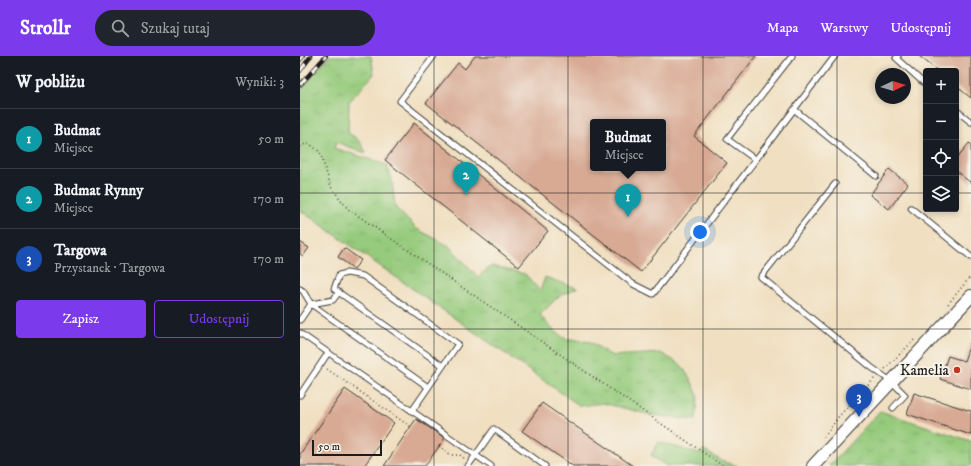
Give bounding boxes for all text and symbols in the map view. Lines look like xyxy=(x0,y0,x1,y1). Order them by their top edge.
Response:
search box xyxy=(95,10,375,46)
text: Strollr xyxy=(20,17,71,40)
icon: search xyxy=(109,17,131,39)
text: Szukaj tutaj xyxy=(141,19,210,38)
text: Mapa xyxy=(767,19,799,37)
text: Warstwy xyxy=(821,19,868,37)
text: Udostępnij xyxy=(890,19,951,37)
north arrow xyxy=(875,68,911,104)
map controls xyxy=(923,68,959,212)
button: + xyxy=(923,68,959,104)
text: W pobliżu xyxy=(16,71,85,93)
text: Wyniki: 3 xyxy=(235,74,284,90)
button: − xyxy=(923,104,959,140)
popup xyxy=(590,119,666,171)
text: Budmat xyxy=(54,121,101,140)
text: Budmat xyxy=(605,128,651,147)
text: 1 xyxy=(27,131,31,147)
text: 50 m xyxy=(258,131,284,147)
text: Miejsce xyxy=(54,140,93,156)
button: locate xyxy=(923,140,959,176)
text: Miejsce xyxy=(605,147,644,163)
pin: 2 xyxy=(453,162,479,195)
button: layers xyxy=(923,176,959,212)
text: Budmat Rynny xyxy=(54,181,143,200)
pin: 1 xyxy=(615,184,641,217)
text: 2 xyxy=(26,191,32,207)
text: 170 m xyxy=(253,191,284,207)
text: Miejsce xyxy=(54,200,93,216)
your location xyxy=(690,222,710,242)
text: Targowa xyxy=(54,241,107,260)
text: 3 xyxy=(27,251,31,267)
text: 170 m xyxy=(253,251,284,267)
text: Przystanek · Targowa xyxy=(54,260,165,276)
button: Zapisz xyxy=(16,300,146,338)
button: Udostępnij xyxy=(154,300,284,338)
place label: Kamelia xyxy=(900,361,950,380)
marker: Kamelia xyxy=(952,365,962,375)
pin: 3 xyxy=(846,384,872,417)
scale bar xyxy=(312,438,382,457)
text: 50 m xyxy=(318,440,340,454)

